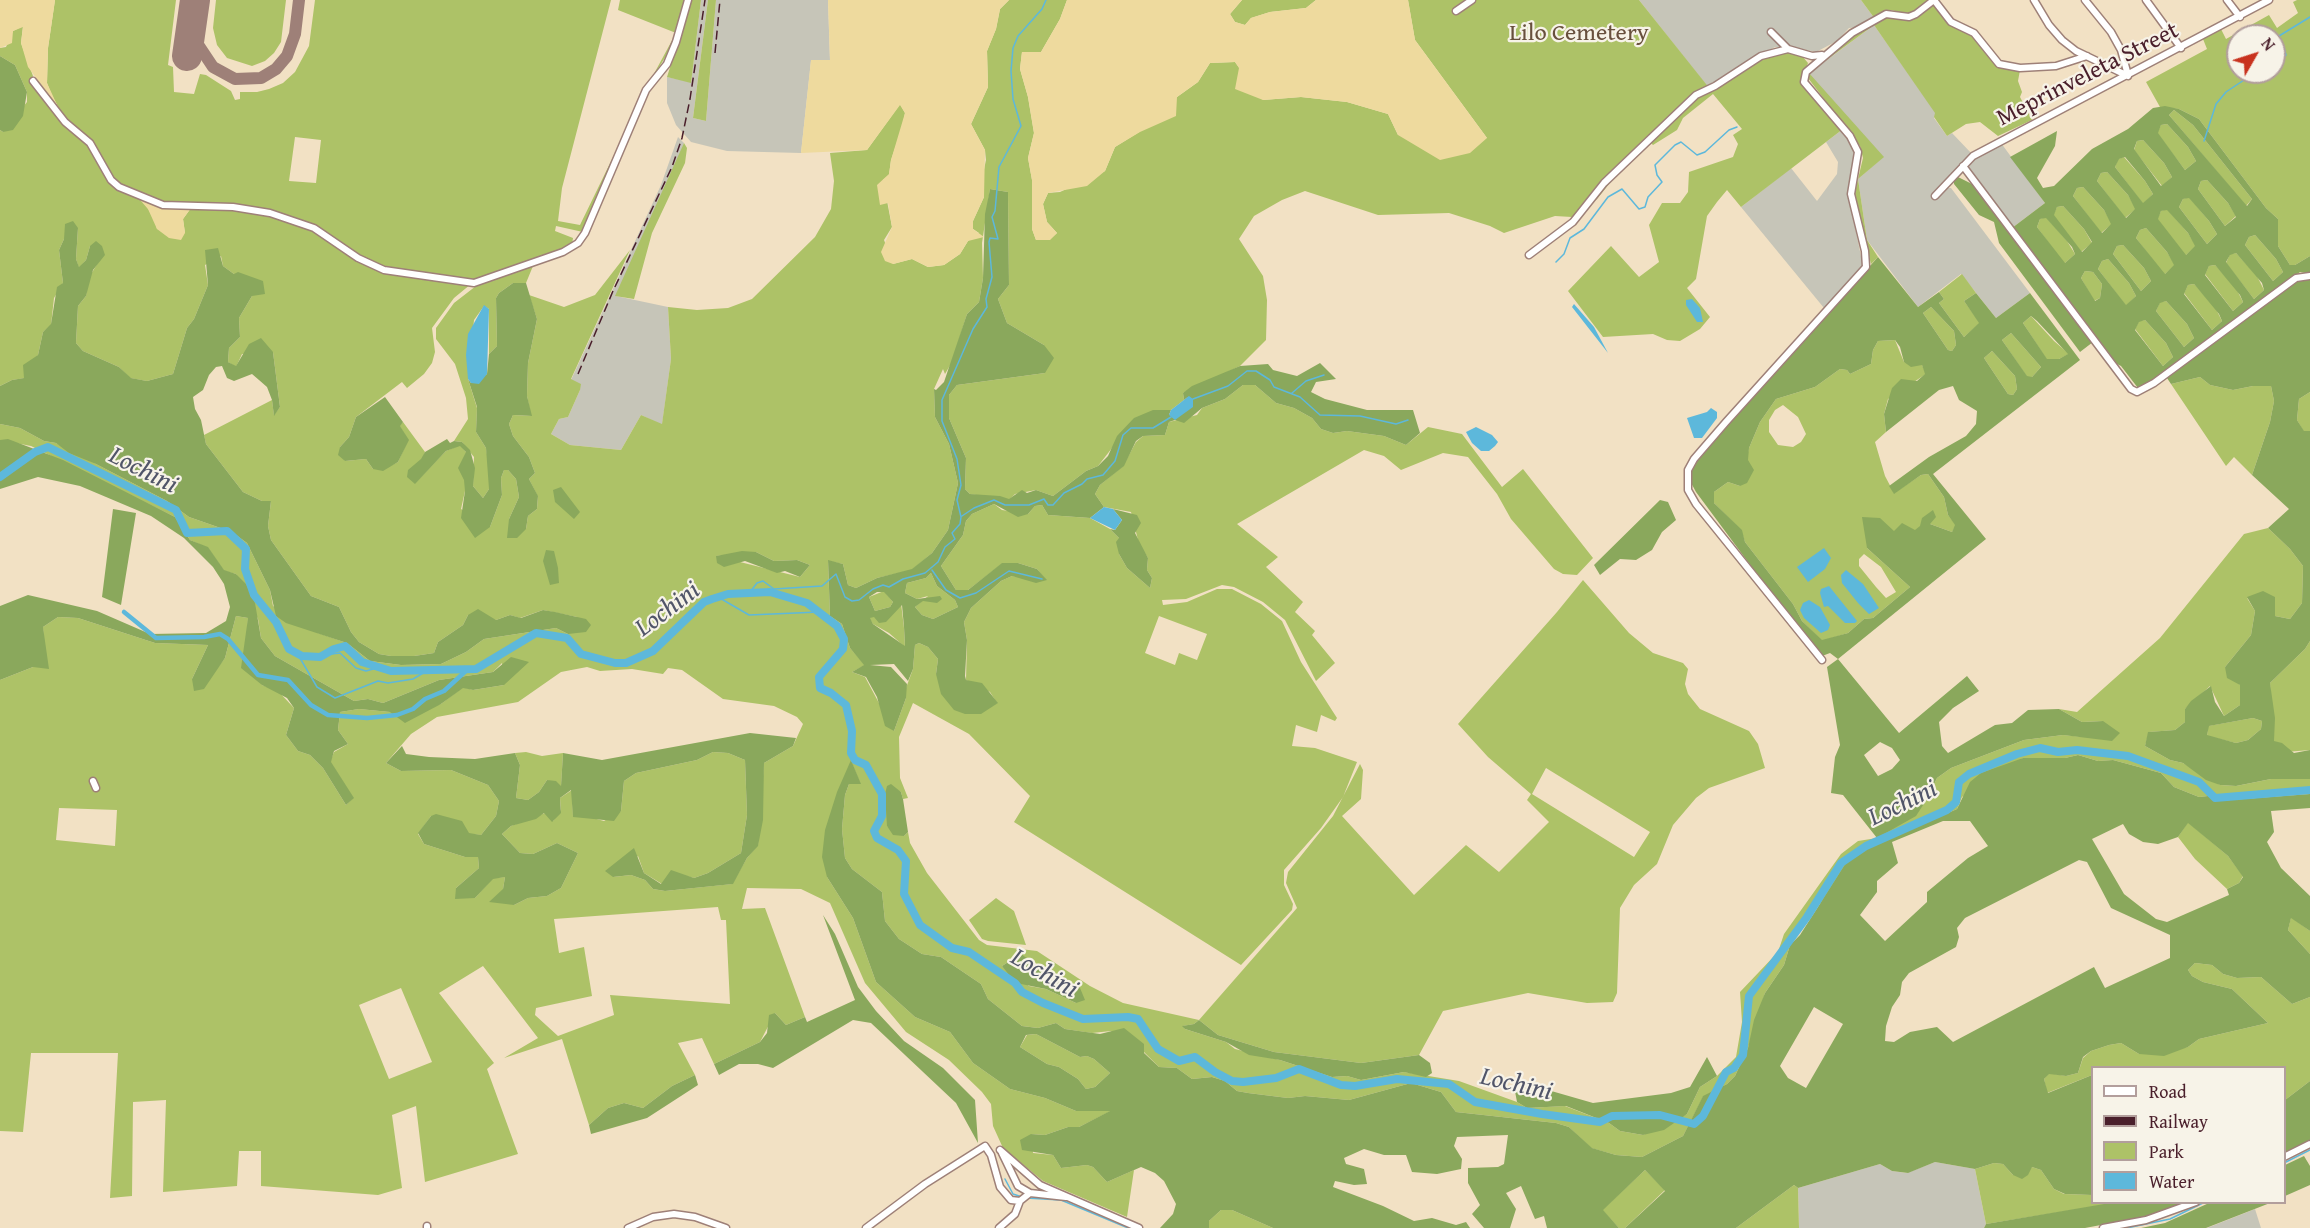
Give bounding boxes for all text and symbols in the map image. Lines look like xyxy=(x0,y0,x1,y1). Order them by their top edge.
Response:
street label: Meprinveleta Street xyxy=(1992,17,2184,133)
park label: Lilo Cemetery xyxy=(1509,20,1649,48)
north arrow xyxy=(2226,24,2286,84)
text: N xyxy=(2256,32,2281,56)
water label: Lochini xyxy=(103,441,183,501)
water label: Lochini xyxy=(630,576,706,644)
water label: Lochini xyxy=(1863,774,1943,834)
water label: Lochini xyxy=(1005,942,1083,1006)
water label: Lochini xyxy=(1477,1062,1555,1108)
legend xyxy=(2091,1066,2286,1204)
text: Road xyxy=(2149,1078,2187,1105)
text: Railway xyxy=(2149,1108,2208,1135)
text: Park xyxy=(2149,1138,2184,1165)
text: Water xyxy=(2149,1168,2194,1195)

